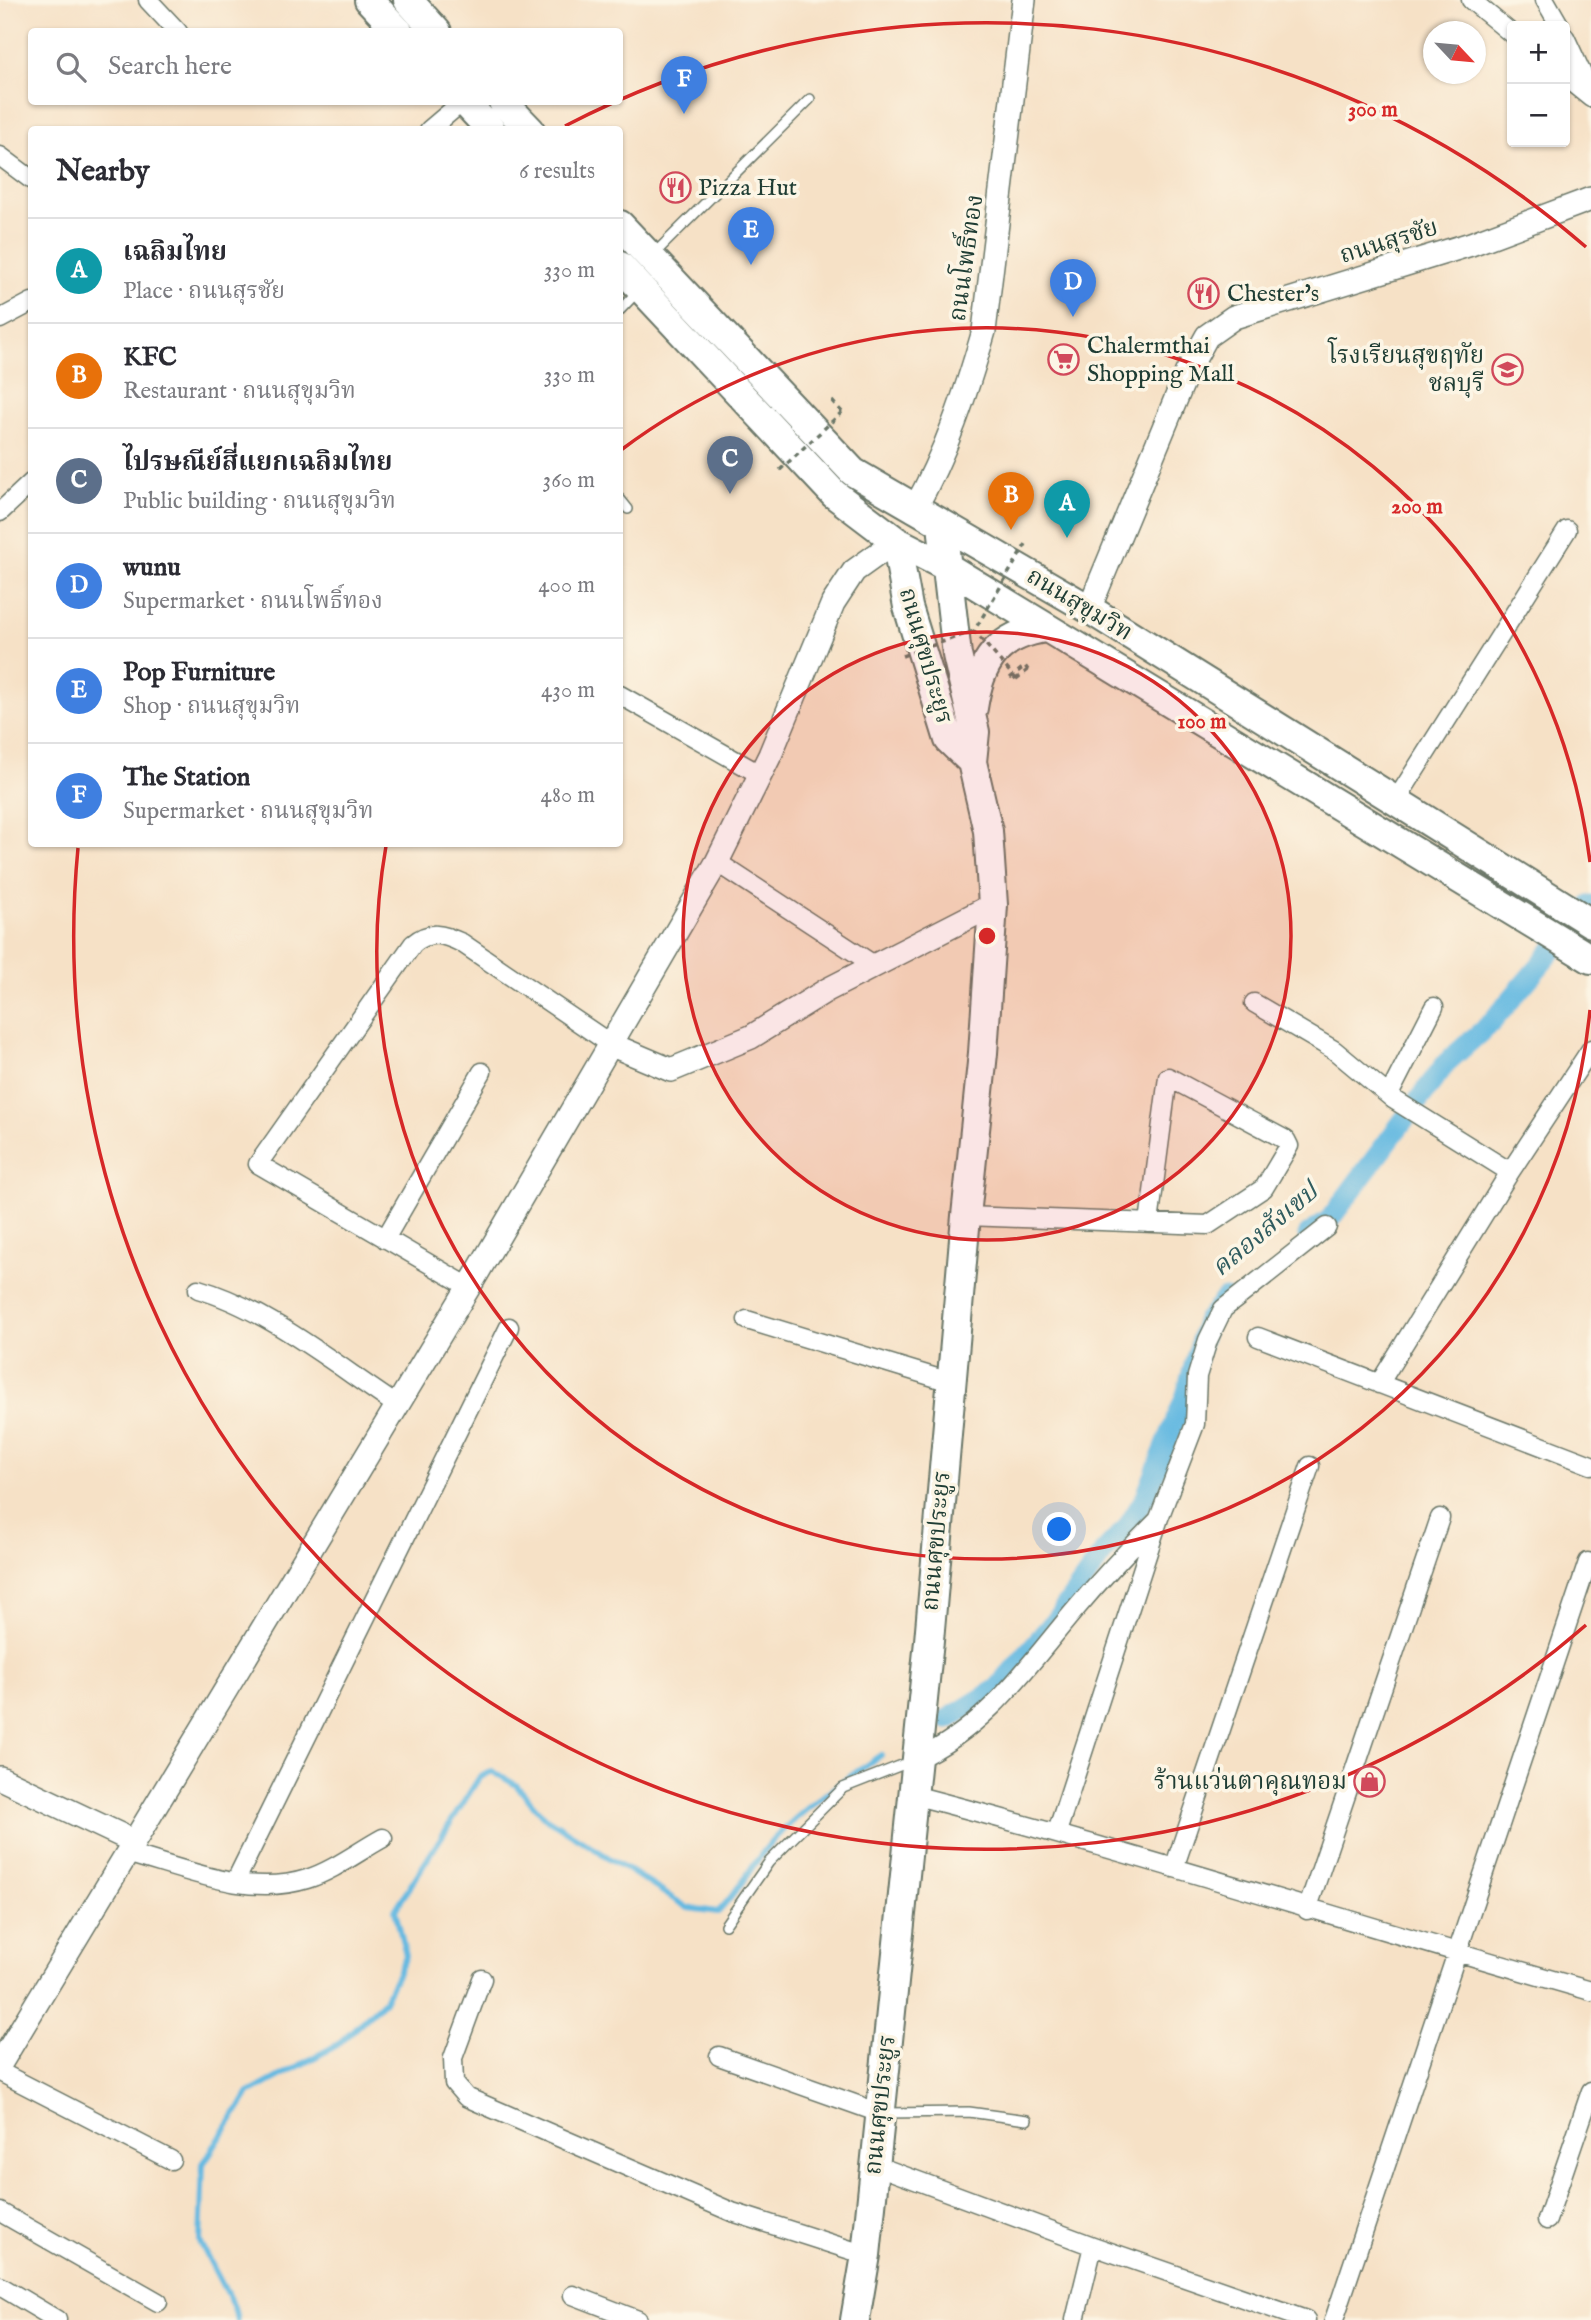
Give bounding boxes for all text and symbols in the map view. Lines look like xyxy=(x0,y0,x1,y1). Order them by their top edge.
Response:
north arrow xyxy=(1423,21,1486,84)
map controls xyxy=(1507,21,1570,147)
button: + xyxy=(1507,21,1570,84)
search box xyxy=(28,28,623,105)
icon: search xyxy=(52,48,90,86)
text: Search here xyxy=(108,50,232,83)
pin: F xyxy=(661,56,707,114)
button: − xyxy=(1507,84,1570,147)
text: 300 m xyxy=(1348,97,1398,124)
text: Nearby xyxy=(56,153,149,191)
text: 6 results xyxy=(519,157,595,186)
restaurant icon: Pizza Hut xyxy=(658,171,692,205)
place label: Pizza Hut xyxy=(698,173,797,204)
street label: ถนนโพธิ์ทอง xyxy=(939,192,991,324)
pin: E xyxy=(728,207,774,265)
street label: ถนนสุรชัย xyxy=(1336,212,1442,272)
text: เฉลิมไทย xyxy=(123,236,227,269)
text: A xyxy=(71,256,87,285)
text: 330 m xyxy=(544,256,595,285)
pin: D xyxy=(1050,259,1096,317)
text: Place · ถนนสุรชัย xyxy=(123,277,285,306)
restaurant icon: Chester's xyxy=(1187,277,1221,311)
place label: Chester's xyxy=(1227,279,1319,310)
place label: Chalermthai Shopping Mall xyxy=(1087,331,1235,390)
place label: โรงเรียนสุขฤทัย ชลบุรี xyxy=(1327,337,1484,400)
text: KFC xyxy=(123,341,177,374)
supermarket icon: Chalermthai Shopping Mall xyxy=(1047,343,1081,377)
school or university icon: โรงเรียนสุขฤทัย ชลบุรี xyxy=(1490,353,1524,387)
text: B xyxy=(71,361,87,390)
text: 330 m xyxy=(544,361,595,390)
text: Restaurant · ถนนสุขุมวิท xyxy=(123,377,356,406)
pin: C xyxy=(707,436,753,494)
text: ไปรษณีย์สี่แยกเฉลิมไทย xyxy=(123,446,393,479)
text: C xyxy=(71,466,87,495)
text: 360 m xyxy=(543,466,595,495)
pin: B xyxy=(988,472,1034,530)
pin: A xyxy=(1044,480,1090,538)
text: Public building · ถนนสุขุมวิท xyxy=(123,487,396,516)
text: 200 m xyxy=(1391,494,1443,521)
text: wunu xyxy=(123,551,181,584)
street label: ถนนสุขุมวิท xyxy=(1020,561,1138,649)
text: D xyxy=(70,571,88,600)
text: 400 m xyxy=(538,571,595,600)
street label: ถนนศุขประยูร xyxy=(891,584,959,728)
text: Supermarket · ถนนโพธิ์ทอง xyxy=(123,587,383,616)
text: Pop Furniture xyxy=(123,656,275,689)
text: E xyxy=(71,676,87,705)
text: 430 m xyxy=(541,676,595,705)
text: Shop · ถนนสุขุมวิท xyxy=(123,692,300,721)
text: 100 m xyxy=(1177,709,1227,736)
text: The Station xyxy=(123,761,250,794)
text: F xyxy=(72,781,86,810)
text: 480 m xyxy=(541,781,595,810)
text: Supermarket · ถนนสุขุมวิท xyxy=(123,797,373,826)
centre of rings xyxy=(975,924,999,948)
water label: คลองสังเขป xyxy=(1205,1174,1328,1284)
street label: ถนนศุขประยูร xyxy=(915,1470,959,1612)
your location xyxy=(1042,1512,1076,1546)
shop icon: ร้านแว่นตาคุณทอม xyxy=(1353,1765,1387,1799)
place label: ร้านแว่นตาคุณทอม xyxy=(1154,1767,1347,1798)
street label: ถนนศุขประยูร xyxy=(858,2034,904,2176)

